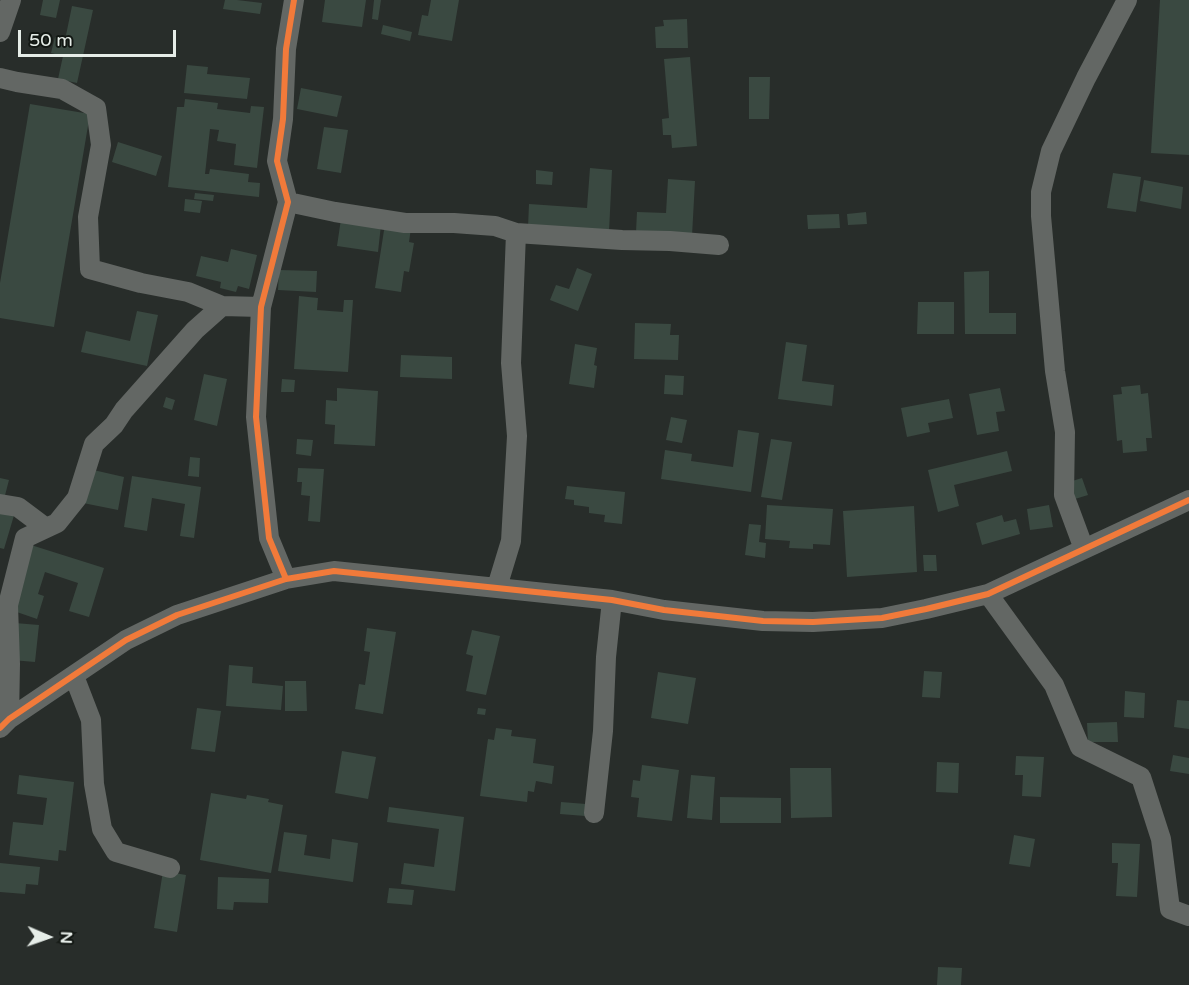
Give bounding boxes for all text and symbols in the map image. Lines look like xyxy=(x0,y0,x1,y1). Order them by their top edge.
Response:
scale bar xyxy=(21,18,178,56)
text: 50 m xyxy=(29,29,73,51)
north arrow xyxy=(18,907,78,967)
text: N xyxy=(56,931,76,944)

